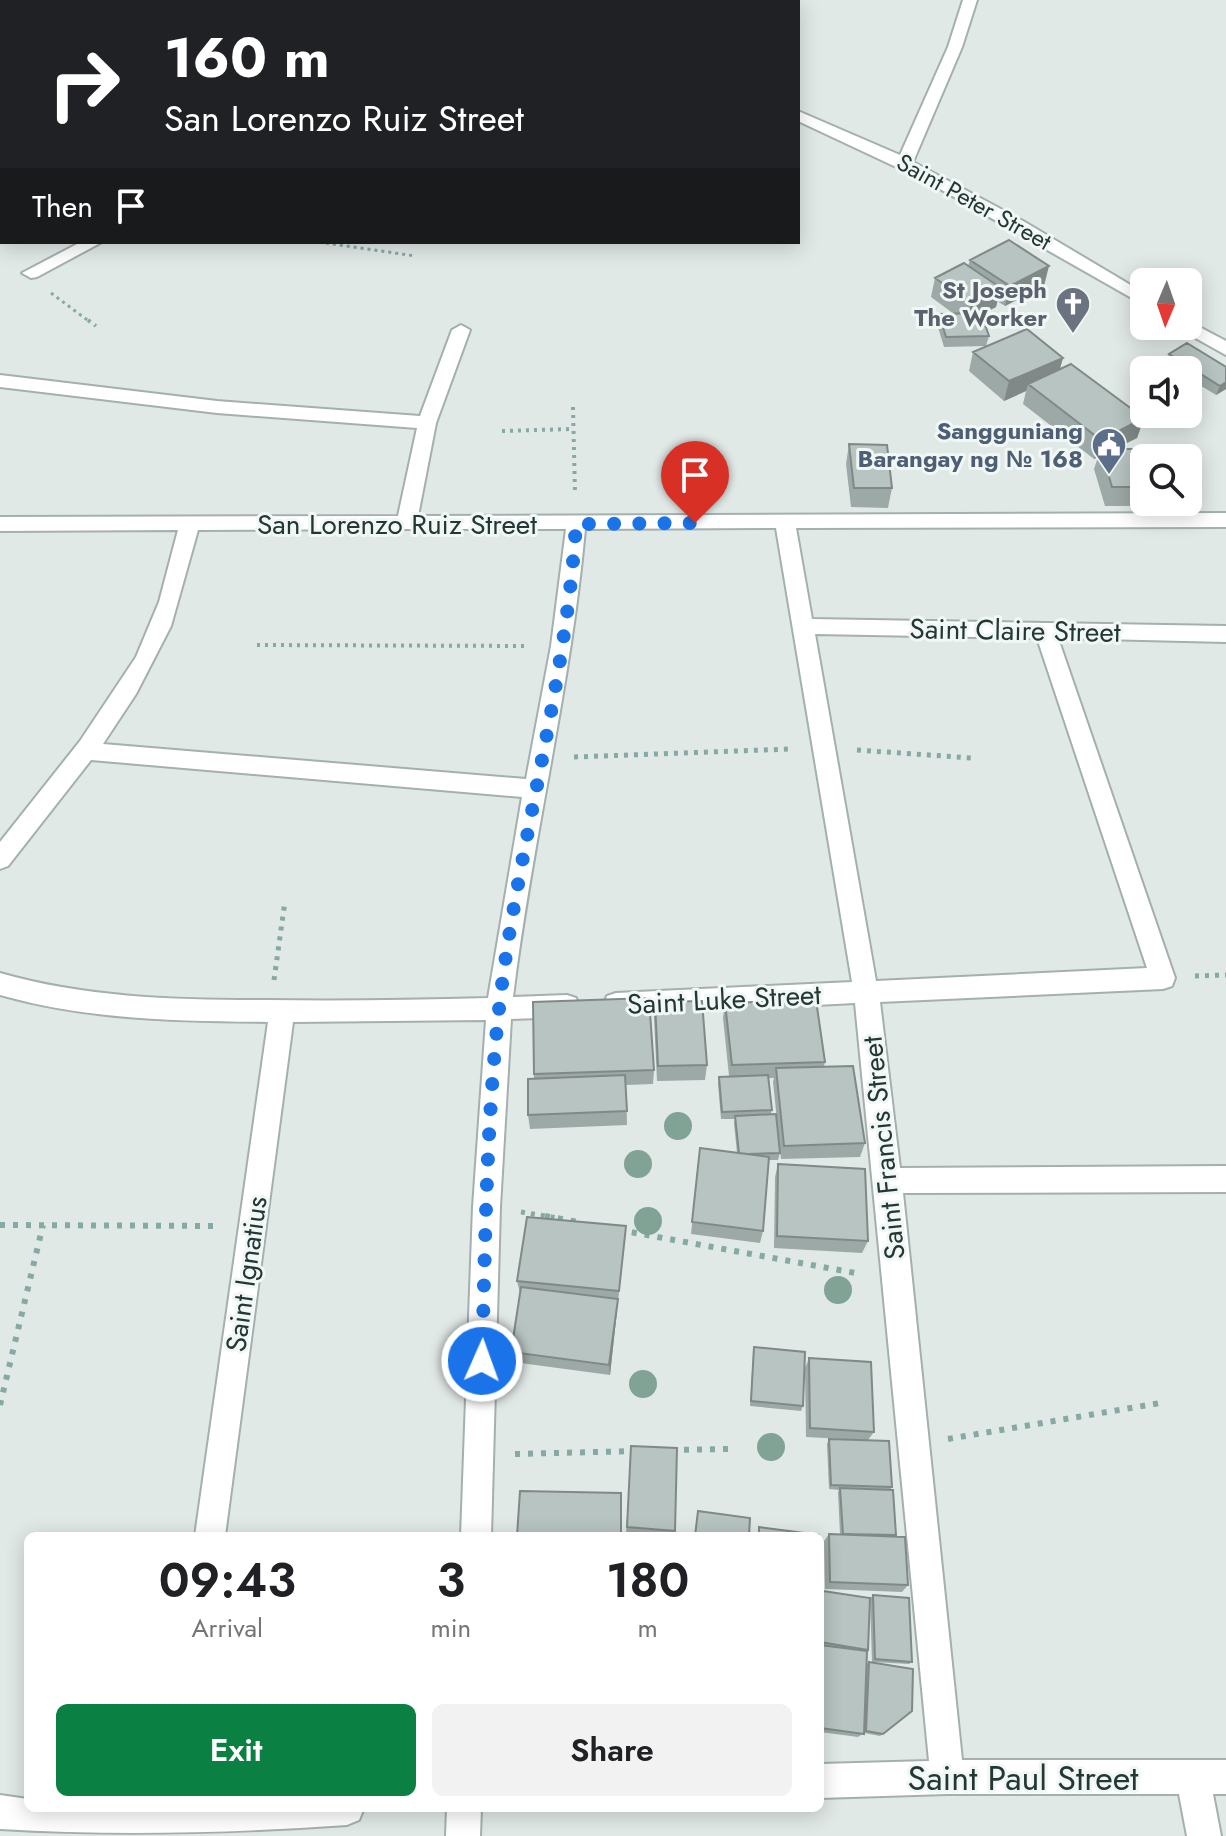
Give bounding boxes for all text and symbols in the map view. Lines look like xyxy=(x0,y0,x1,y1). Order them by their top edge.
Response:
text: 160 m xyxy=(164,17,330,98)
icon: right xyxy=(32,32,136,136)
text: San Lorenzo Ruiz Street xyxy=(164,92,524,144)
street label: Saint Peter Street xyxy=(890,145,1058,259)
icon: arrive xyxy=(109,184,153,228)
text: Then xyxy=(32,185,93,228)
north arrow xyxy=(1130,268,1202,340)
map controls xyxy=(1130,268,1202,516)
place label: St Joseph The Worker xyxy=(914,272,1047,335)
church icon: St Joseph The Worker xyxy=(1054,285,1092,335)
button: sound xyxy=(1130,356,1202,428)
place label: Sangguniang Barangay ng № 168 xyxy=(857,413,1083,476)
public building icon: Sangguniang Barangay ng № 168 xyxy=(1090,426,1128,476)
pin xyxy=(661,441,729,523)
button: search xyxy=(1130,444,1202,516)
icon: arrive xyxy=(673,453,717,497)
street label: San Lorenzo Ruiz Street xyxy=(257,504,537,545)
street label: Saint Claire Street xyxy=(909,608,1121,653)
street label: Saint Luke Street xyxy=(626,974,822,1025)
street label: Saint Francis Street xyxy=(851,1034,916,1262)
street label: Saint Ignatius xyxy=(215,1194,278,1355)
position arrow xyxy=(440,1319,524,1403)
text: 09:43 xyxy=(159,1546,296,1615)
text: 3 xyxy=(437,1546,465,1615)
text: 180 xyxy=(606,1546,689,1615)
text: Arrival xyxy=(191,1609,263,1647)
text: min xyxy=(431,1609,471,1647)
text: m xyxy=(637,1609,658,1647)
button: Exit xyxy=(56,1704,416,1796)
button: Share xyxy=(432,1704,792,1796)
street label: Saint Paul Street xyxy=(908,1754,1139,1803)

